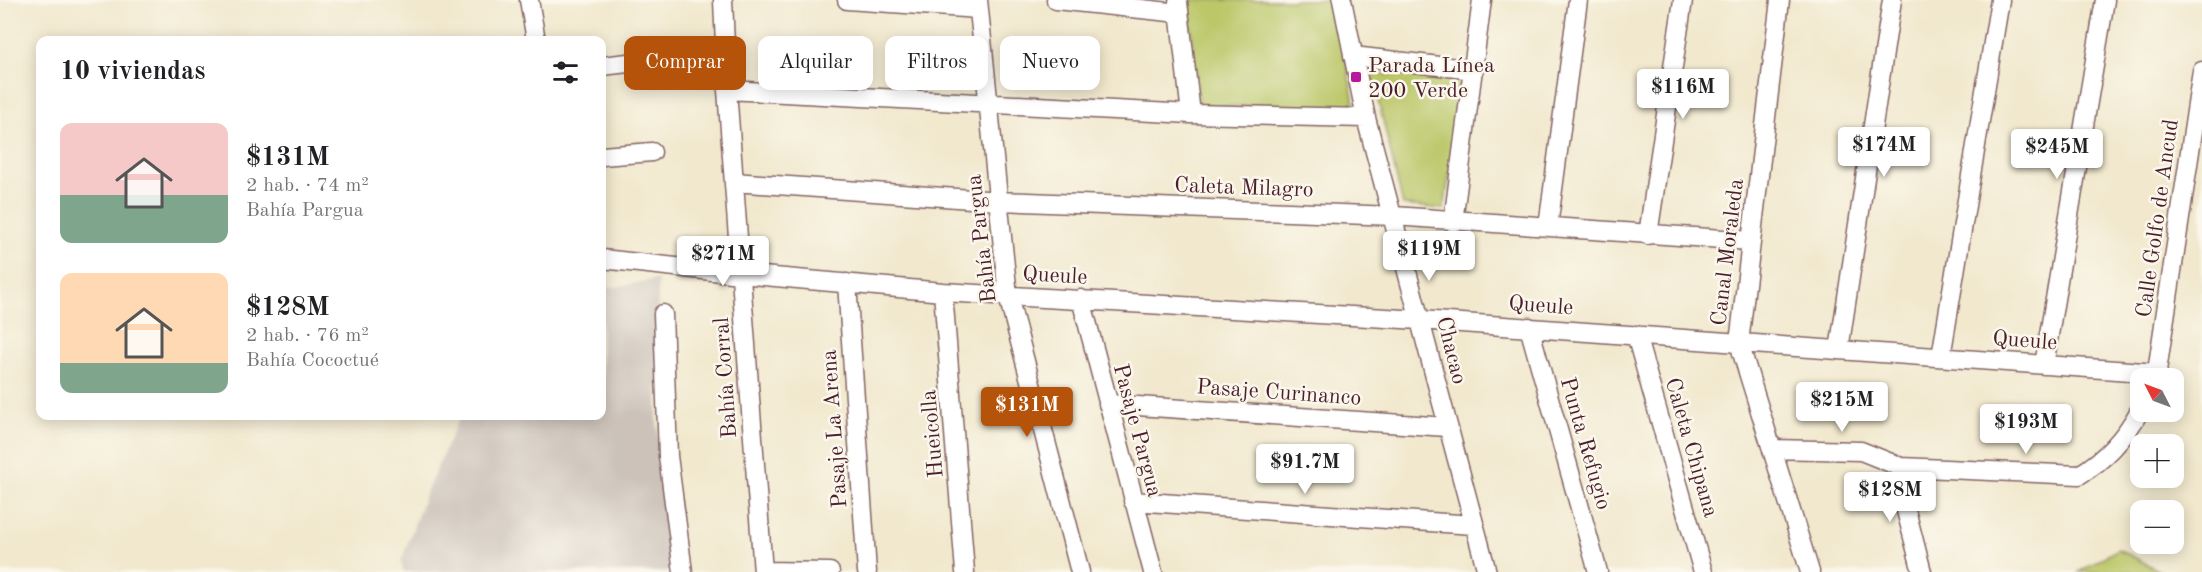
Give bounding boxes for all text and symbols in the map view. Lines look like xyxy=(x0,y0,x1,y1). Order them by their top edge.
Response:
chip: Comprar xyxy=(624,36,746,90)
chip: Alquilar xyxy=(758,36,873,90)
chip: Filtros xyxy=(885,36,988,90)
chip: Nuevo xyxy=(1000,36,1100,90)
place label: Parada Línea 200 Verde xyxy=(1368,55,1495,102)
icon: filters xyxy=(549,56,582,89)
text: 10 viviendas xyxy=(60,59,206,85)
pin: $116M xyxy=(1641,69,1725,120)
marker: Parada Línea 200 Verde xyxy=(1349,70,1363,84)
text: $116M xyxy=(1651,78,1715,98)
street label: Calle Golfo de Ancud xyxy=(2133,118,2183,319)
pin: $174M xyxy=(1842,127,1926,178)
pin: $245M xyxy=(2015,129,2099,180)
text: $174M xyxy=(1852,136,1916,156)
text: $245M xyxy=(2025,138,2089,158)
text: $131M xyxy=(246,145,329,171)
icon: home xyxy=(108,147,180,219)
street label: Bahía Pargua xyxy=(963,173,1001,304)
street label: Caleta Milagro xyxy=(1174,175,1314,201)
text: 2 hab. · 74 m² xyxy=(246,176,369,196)
street label: Canal Moraleda xyxy=(1708,177,1748,327)
text: Bahía Pargua xyxy=(246,201,364,221)
pin: $119M xyxy=(1387,231,1471,282)
pin: $271M xyxy=(681,236,765,287)
text: $119M xyxy=(1397,240,1461,260)
text: $271M xyxy=(691,245,755,265)
street label: Queule xyxy=(1022,263,1088,289)
street label: Queule xyxy=(1508,293,1574,319)
text: $128M xyxy=(246,295,329,321)
icon: home xyxy=(108,297,180,369)
street label: Chacao xyxy=(1432,314,1470,387)
street label: Bahía Corral xyxy=(711,316,741,439)
text: 2 hab. · 76 m² xyxy=(246,326,369,346)
street label: Queule xyxy=(1992,328,2058,354)
street label: Pasaje La Arena xyxy=(818,349,852,509)
text: Bahía Cococtué xyxy=(246,351,379,371)
street label: Pasaje Pargua xyxy=(1109,362,1165,500)
north arrow xyxy=(2130,368,2184,422)
map controls xyxy=(2130,368,2184,554)
street label: Punta Refugio xyxy=(1556,375,1615,512)
street label: Caleta Chipana xyxy=(1661,375,1722,520)
street label: Pasaje Curinanco xyxy=(1196,376,1362,410)
pin: $215M xyxy=(1800,382,1884,433)
pin: $131M xyxy=(985,387,1069,438)
street label: Hueicolla xyxy=(918,389,948,479)
text: $215M xyxy=(1810,391,1874,411)
text: $131M xyxy=(995,396,1059,416)
pin: $193M xyxy=(1984,404,2068,455)
text: $193M xyxy=(1994,413,2058,433)
button: + xyxy=(2130,434,2184,488)
pin: $91.7M xyxy=(1256,444,1354,495)
text: $91.7M xyxy=(1270,453,1340,473)
pin: $128M xyxy=(1848,472,1932,523)
text: $128M xyxy=(1858,481,1922,501)
button: − xyxy=(2130,500,2184,554)

